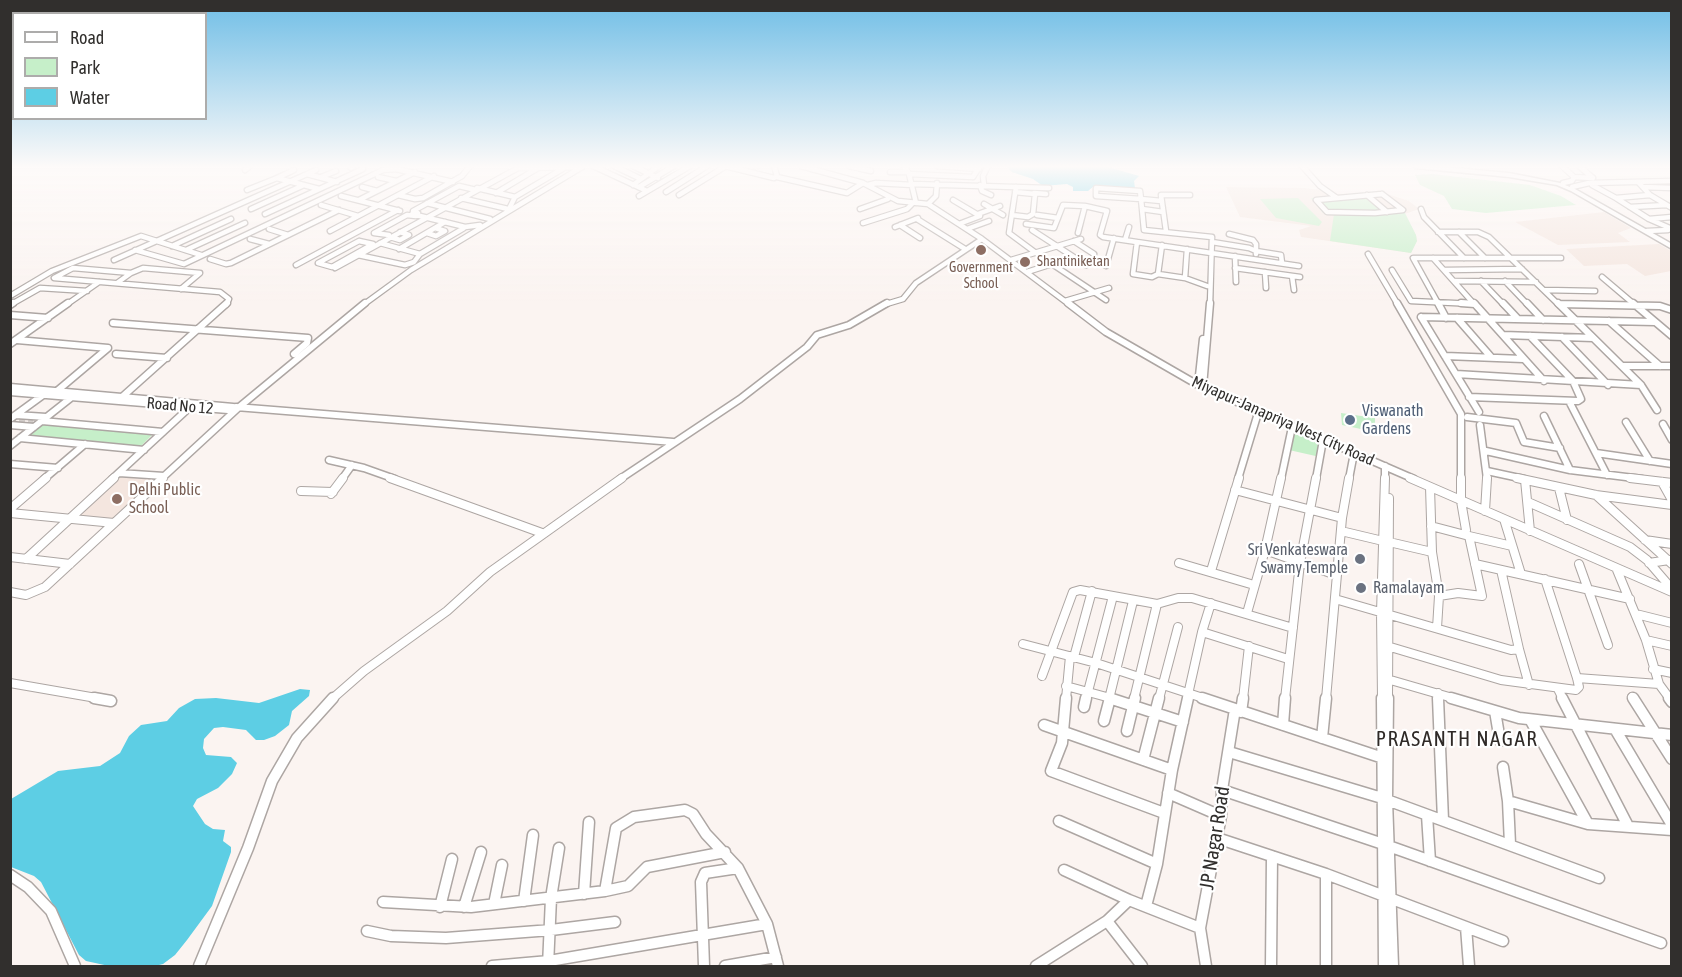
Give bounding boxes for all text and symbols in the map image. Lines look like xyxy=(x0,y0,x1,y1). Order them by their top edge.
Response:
legend xyxy=(12,12,207,120)
text: Road xyxy=(70,27,104,48)
text: Park xyxy=(70,57,100,78)
text: Water xyxy=(70,87,109,108)
marker: Government School xyxy=(974,243,988,257)
place label: Shantiniketan xyxy=(1037,254,1110,270)
marker: Shantiniketan xyxy=(1018,255,1032,269)
place label: Government School xyxy=(949,260,1013,292)
street label: Miyapur-Janapriya West City Road xyxy=(1189,372,1377,470)
street label: Road No 12 xyxy=(146,394,214,418)
place label: Viswanath Gardens xyxy=(1362,401,1424,439)
marker: Viswanath Gardens xyxy=(1343,413,1357,427)
place label: Delhi Public School xyxy=(129,480,200,518)
marker: Delhi Public School xyxy=(110,492,124,506)
place label: Sri Venkateswara Swamy Temple xyxy=(1248,540,1348,578)
marker: Sri Venkateswara Swamy Temple xyxy=(1353,552,1367,566)
place label: Ramalayam xyxy=(1373,578,1444,598)
marker: Ramalayam xyxy=(1354,581,1368,595)
district label: PRASANTH NAGAR xyxy=(1376,726,1538,752)
street label: JP Nagar Road xyxy=(1195,785,1235,891)

